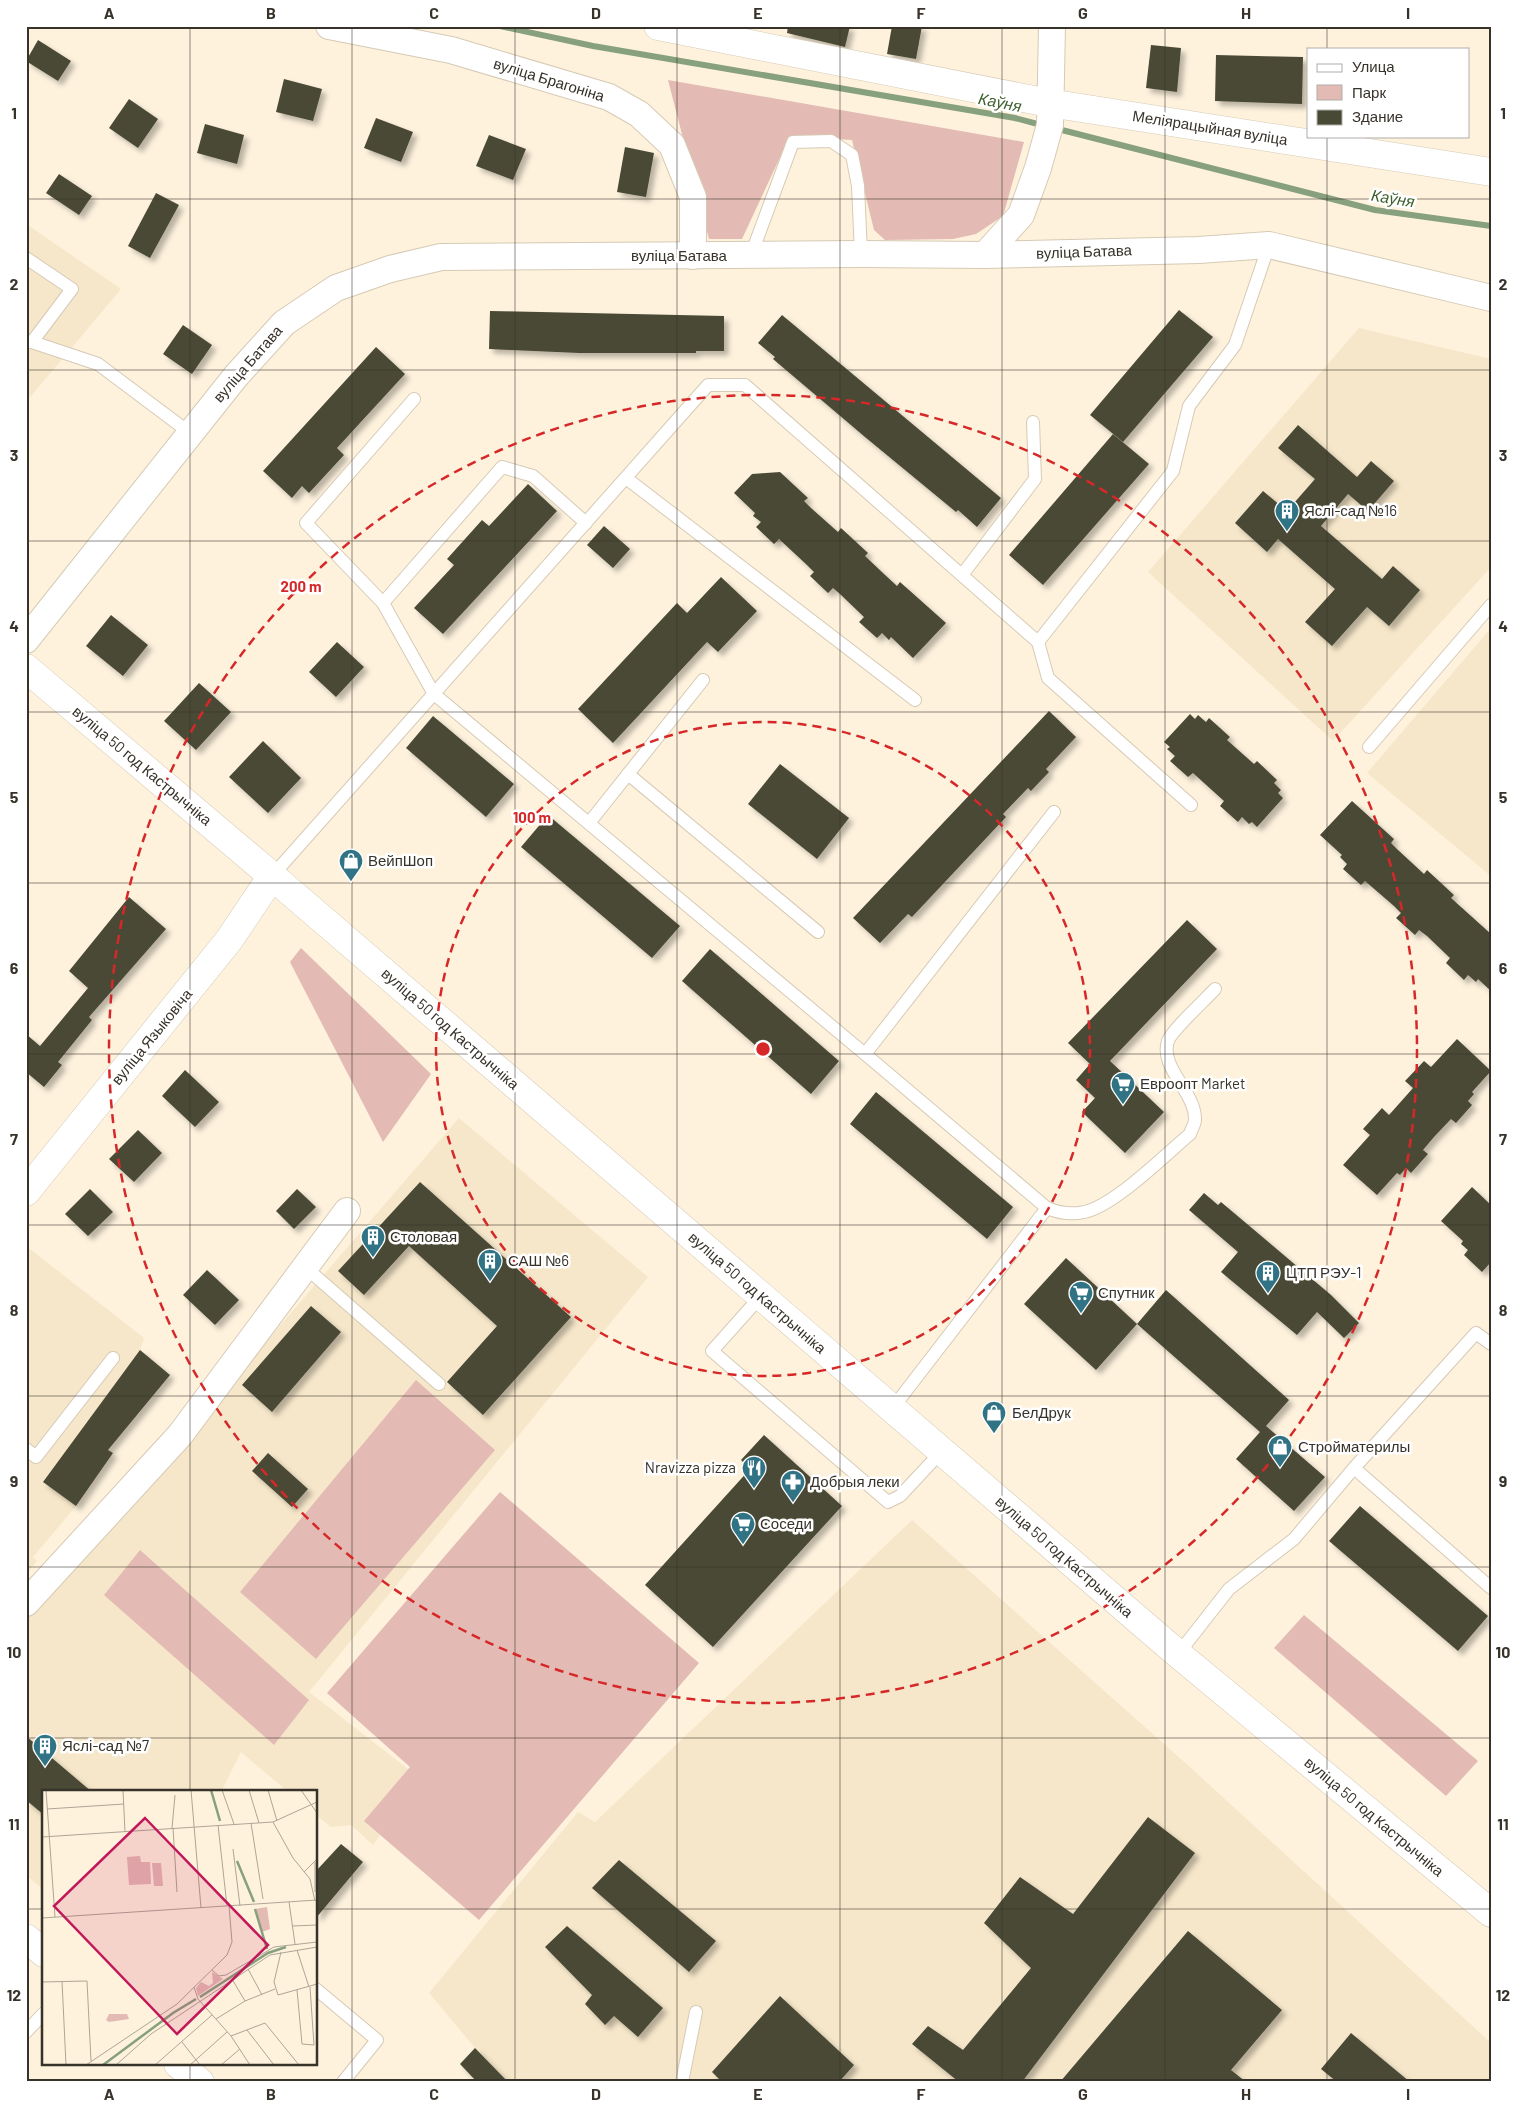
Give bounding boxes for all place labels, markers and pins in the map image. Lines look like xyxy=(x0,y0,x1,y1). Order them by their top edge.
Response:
building icon: Яслі-сад №16 xyxy=(1274,498,1300,532)
place label: Яслі-сад №16 xyxy=(1304,501,1397,519)
shop icon: ВейпШоп xyxy=(338,848,364,882)
place label: ВейпШоп xyxy=(368,851,433,869)
centre of rings xyxy=(754,1040,772,1058)
supermarket icon: Евроопт Market xyxy=(1110,1071,1136,1105)
place label: Евроопт Market xyxy=(1140,1074,1245,1092)
building icon: Столовая xyxy=(360,1224,386,1258)
place label: Столовая xyxy=(390,1227,457,1245)
building icon: САШ №6 xyxy=(477,1248,503,1282)
place label: САШ №6 xyxy=(508,1251,569,1269)
building icon: ЦТП РЭУ-1 xyxy=(1255,1260,1281,1294)
place label: ЦТП РЭУ-1 xyxy=(1286,1263,1362,1281)
supermarket icon: Спутник xyxy=(1068,1280,1094,1314)
place label: Спутник xyxy=(1098,1283,1155,1301)
shop icon: БелДрук xyxy=(981,1400,1007,1434)
place label: БелДрук xyxy=(1012,1403,1071,1421)
shop icon: Стройматерилы xyxy=(1267,1434,1293,1468)
place label: Стройматерилы xyxy=(1298,1437,1410,1455)
restaurant icon: Nravizza pizza xyxy=(741,1455,767,1489)
place label: Nravizza pizza xyxy=(645,1458,736,1476)
pharmacy icon: Добрыя леки xyxy=(780,1469,806,1503)
place label: Добрыя леки xyxy=(810,1472,900,1490)
supermarket icon: Соседи xyxy=(730,1511,756,1545)
place label: Соседи xyxy=(760,1514,812,1532)
building icon: Яслі-сад №7 xyxy=(32,1733,58,1767)
place label: Яслі-сад №7 xyxy=(62,1736,149,1754)

